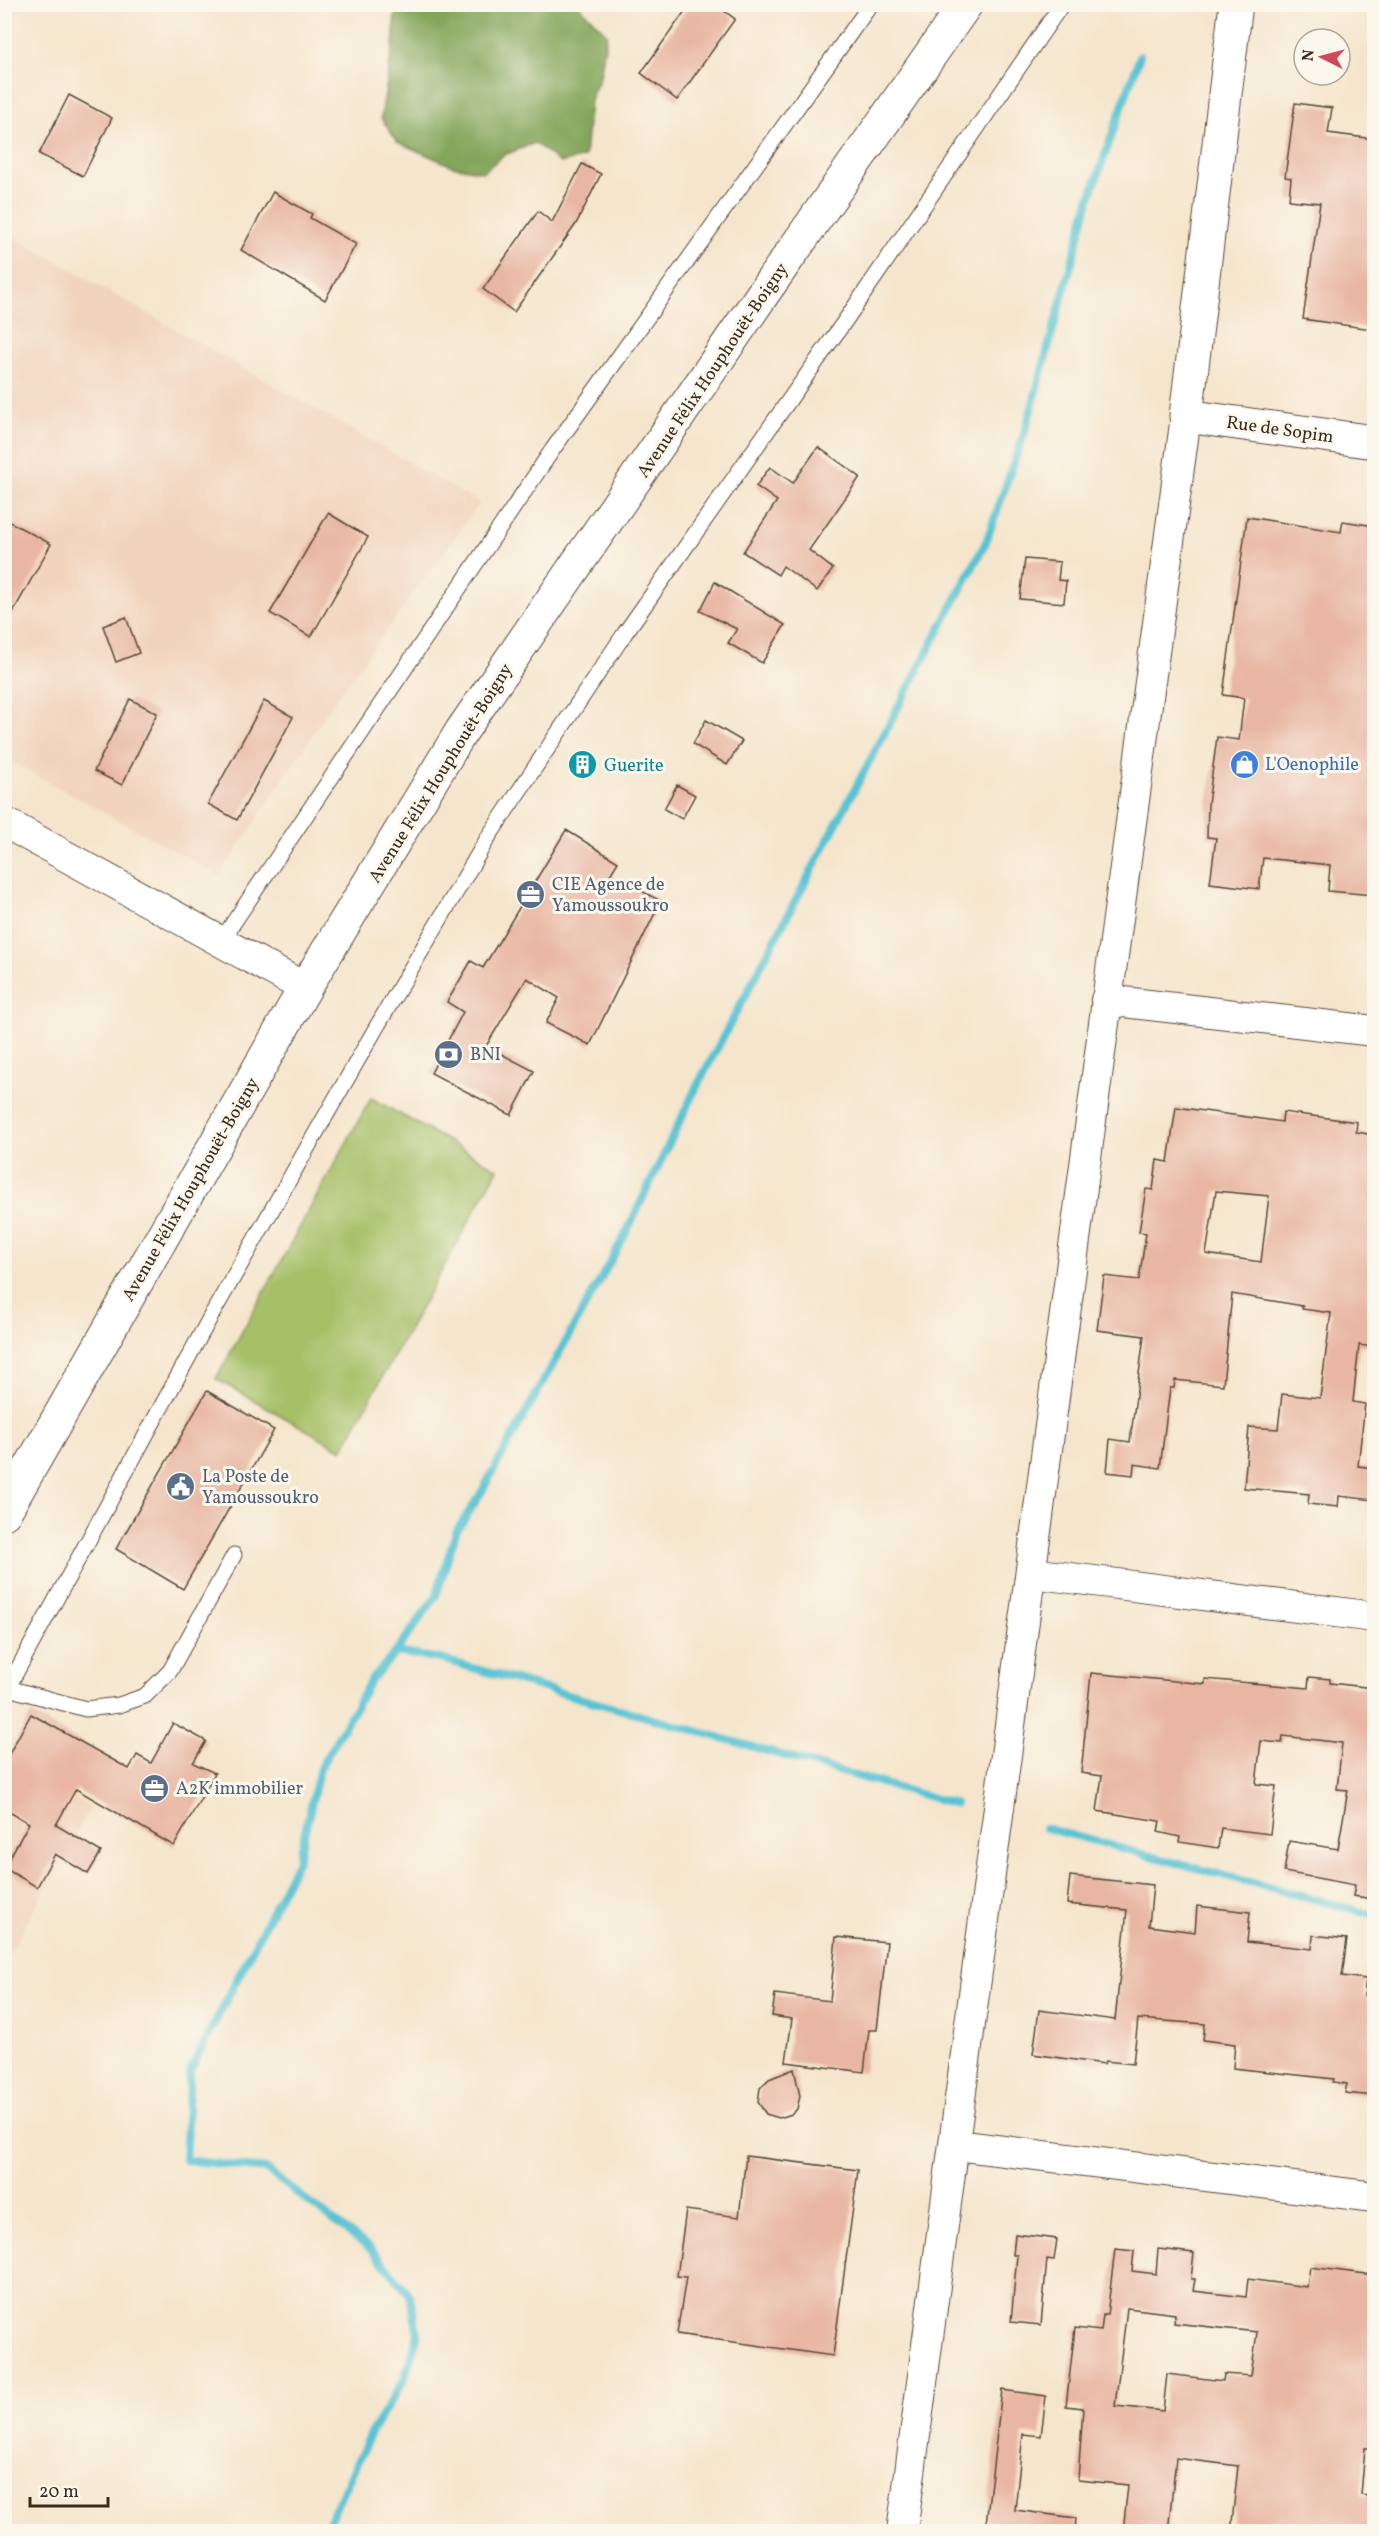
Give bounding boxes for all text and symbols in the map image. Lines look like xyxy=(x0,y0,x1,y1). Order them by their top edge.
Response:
north arrow xyxy=(1292,27,1352,87)
text: N xyxy=(1298,48,1321,63)
street label: Avenue Félix Houphouët-Boigny xyxy=(632,258,795,483)
street label: Rue de Sopim xyxy=(1225,411,1335,450)
street label: Avenue Félix Houphouët-Boigny xyxy=(363,659,519,888)
shop icon: L'Oenophile xyxy=(1228,748,1260,780)
building icon: Guerite xyxy=(567,749,599,781)
place label: L'Oenophile xyxy=(1265,753,1359,778)
place label: Guerite xyxy=(604,754,663,779)
place label: CIE Agence de Yamoussoukro xyxy=(552,873,669,919)
office icon: CIE Agence de Yamoussoukro xyxy=(515,878,547,910)
bank icon: BNI xyxy=(433,1038,465,1070)
place label: BNI xyxy=(470,1043,501,1068)
street label: Avenue Félix Houphouët-Boigny xyxy=(117,1073,266,1306)
place label: La Poste de Yamoussoukro xyxy=(202,1465,319,1511)
public building icon: La Poste de Yamoussoukro xyxy=(165,1470,197,1502)
office icon: A2K immobilier xyxy=(139,1772,171,1804)
place label: A2K immobilier xyxy=(176,1777,303,1802)
scale bar xyxy=(30,2470,108,2508)
text: 20 m xyxy=(39,2480,79,2505)

